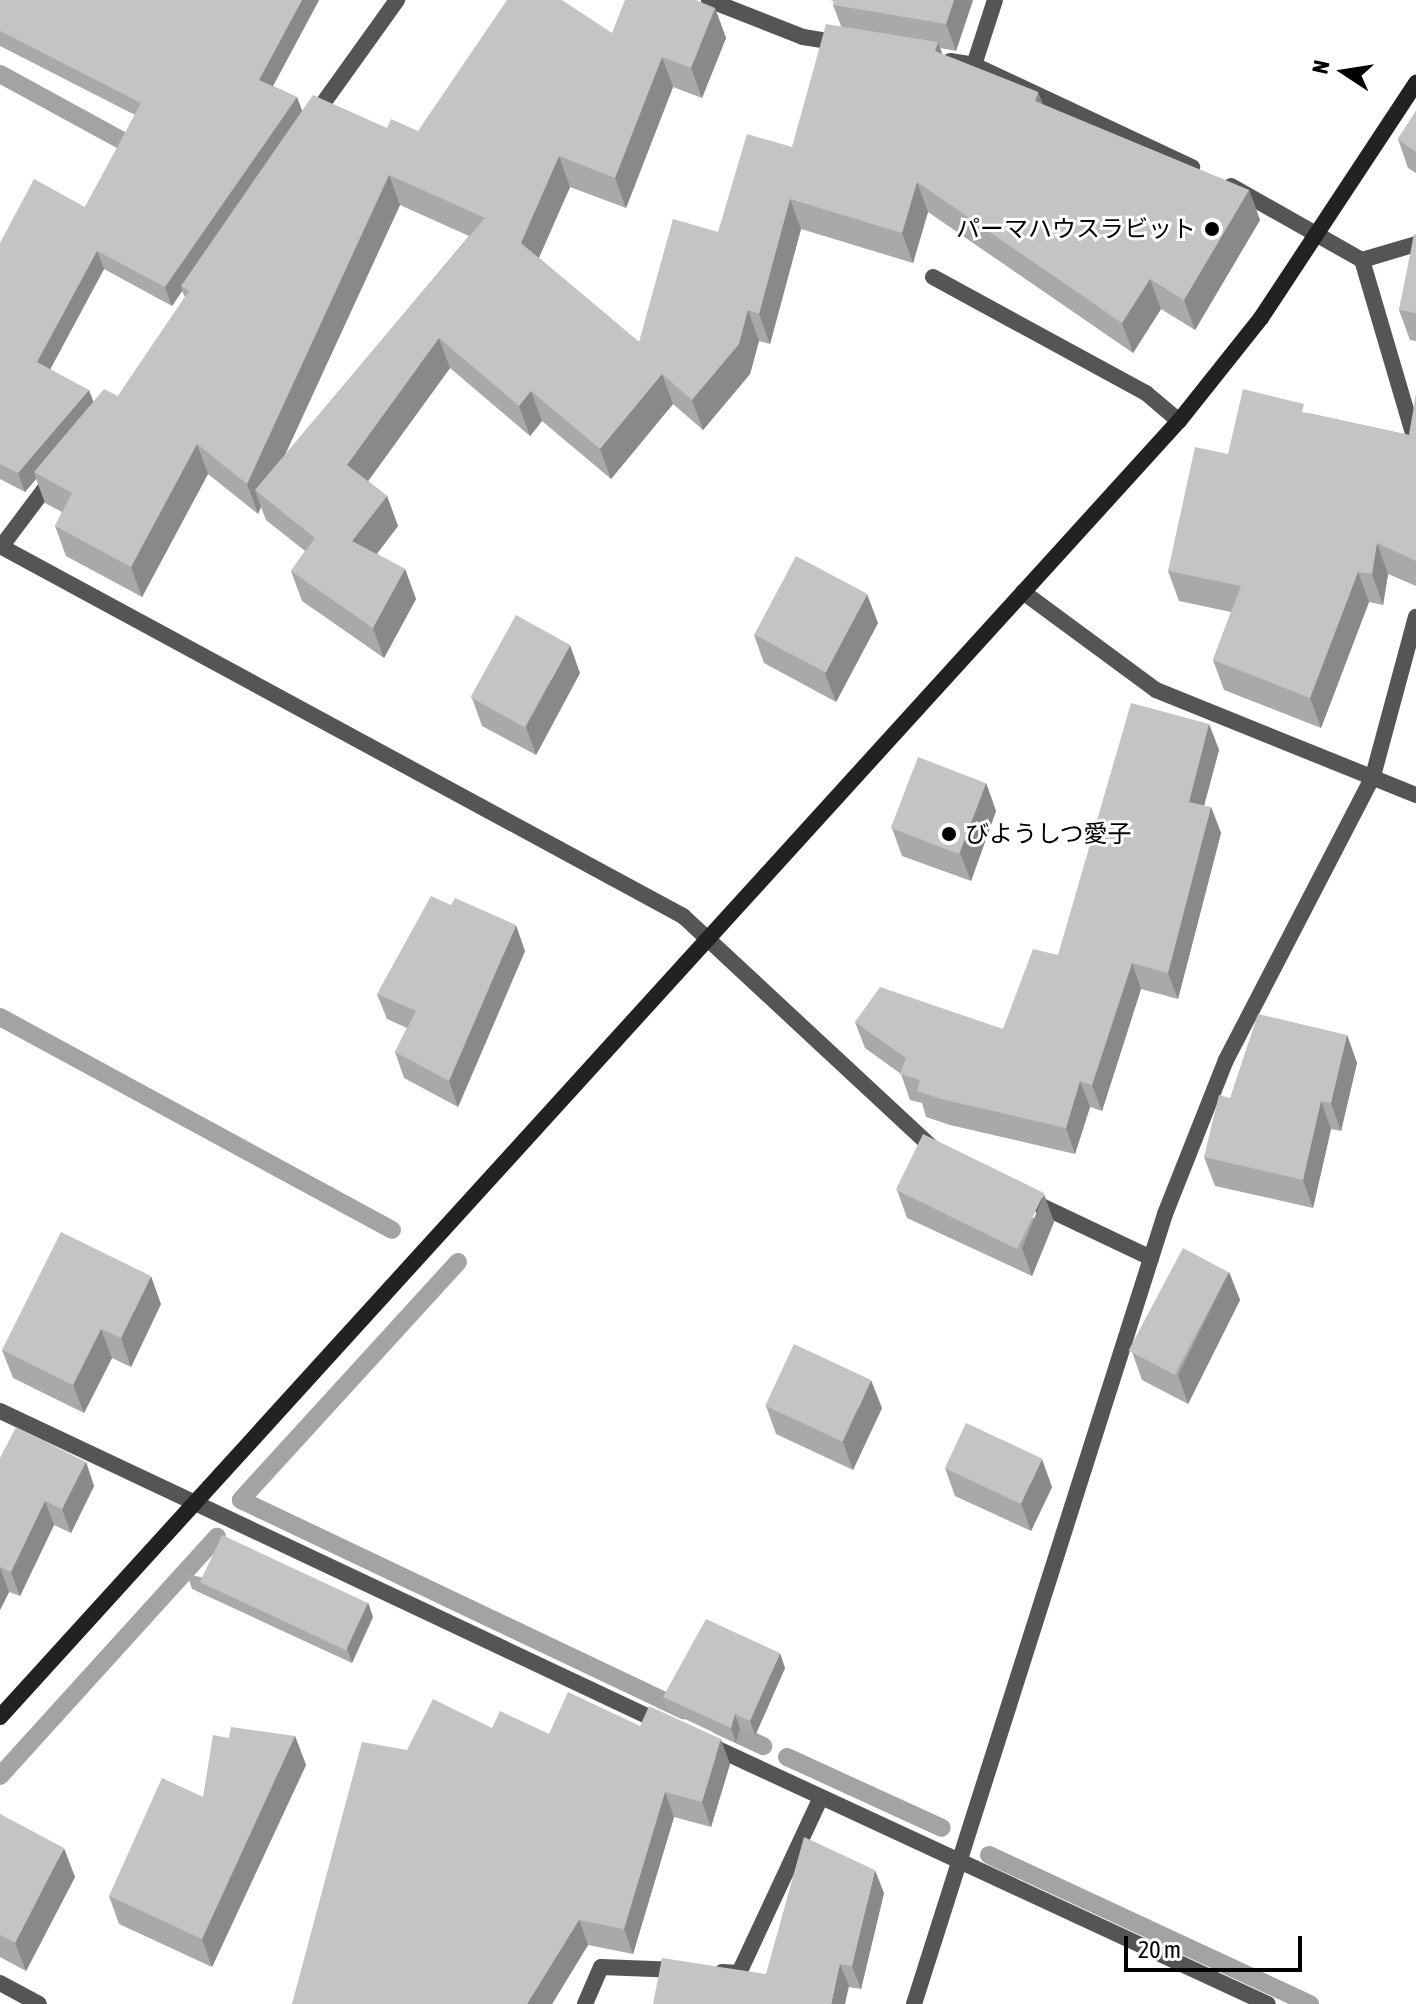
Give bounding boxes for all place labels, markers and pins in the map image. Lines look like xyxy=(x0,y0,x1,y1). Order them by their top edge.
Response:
place label: パーマハウスラビット xyxy=(956,215,1196,243)
marker: パーマハウスラビット xyxy=(1203,220,1221,238)
place label: びようしつ愛子 xyxy=(965,820,1133,848)
marker: びようしつ愛子 xyxy=(940,825,958,843)

